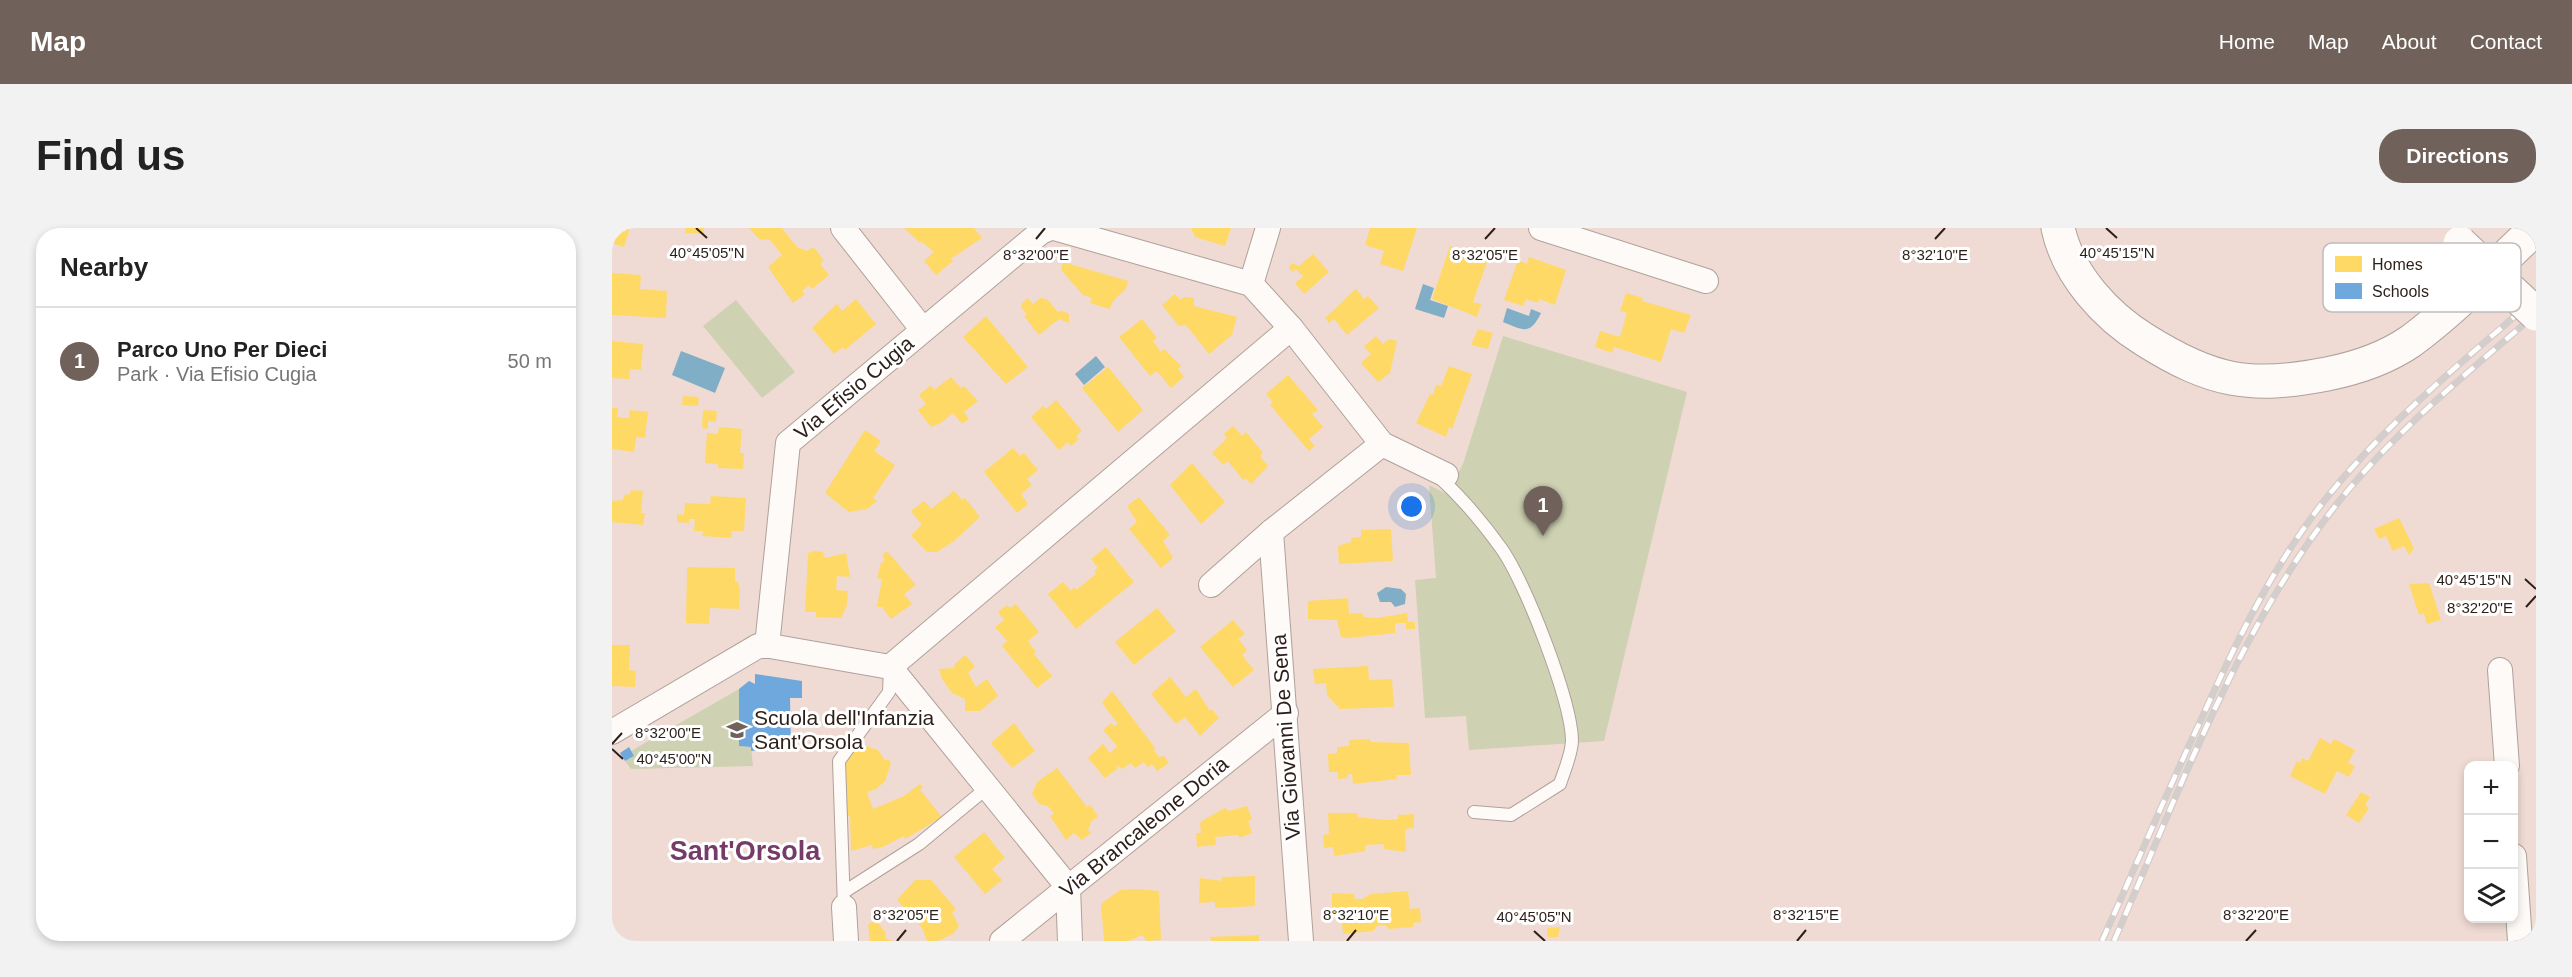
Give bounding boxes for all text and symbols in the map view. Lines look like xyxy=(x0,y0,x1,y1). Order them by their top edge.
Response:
text: Map xyxy=(30,26,86,57)
text: Home xyxy=(2219,30,2275,53)
text: Map xyxy=(2308,30,2349,53)
text: About xyxy=(2382,30,2437,53)
text: Contact xyxy=(2470,30,2542,53)
button: Directions xyxy=(2379,129,2536,183)
text: Find us xyxy=(36,132,185,179)
legend xyxy=(2323,243,2521,312)
text: 40°45'05"N xyxy=(669,244,745,261)
text: 40°45'15"N xyxy=(2079,244,2155,261)
text: 8°32'00"E xyxy=(1003,246,1069,263)
text: 8°32'05"E xyxy=(1452,246,1518,263)
text: 8°32'10"E xyxy=(1902,246,1968,263)
text: Nearby xyxy=(60,252,148,282)
text: Homes xyxy=(2372,256,2423,273)
text: Schools xyxy=(2372,283,2429,300)
street label: Via Efisio Cugia xyxy=(790,331,918,444)
text: Parco Uno Per Dieci xyxy=(117,337,327,362)
text: 1 xyxy=(74,350,85,372)
text: 50 m xyxy=(508,350,552,372)
text: Park · Via Efisio Cugia xyxy=(117,363,317,385)
pin: 1 xyxy=(1524,486,1562,536)
your location xyxy=(1397,492,1426,521)
text: 40°45'15"N xyxy=(2436,571,2512,588)
text: 8°32'20"E xyxy=(2447,599,2513,616)
street label: Via Giovanni De Sena xyxy=(1267,633,1304,841)
place label: Scuola dell'Infanzia Sant'Orsola xyxy=(754,706,935,753)
school or university icon: Scuola dell'Infanzia Sant'Orsola xyxy=(725,718,749,742)
text: 8°32'00"E xyxy=(635,724,701,741)
text: 40°45'00"N xyxy=(636,750,712,767)
street label: Via Brancaleone Doria xyxy=(1055,751,1233,902)
map controls xyxy=(2464,761,2518,923)
button: + xyxy=(2464,761,2518,815)
button: − xyxy=(2464,815,2518,869)
district label: Sant'Orsola xyxy=(670,836,821,866)
button: layers xyxy=(2464,869,2518,923)
text: 8°32'05"E xyxy=(873,906,939,923)
text: 8°32'10"E xyxy=(1323,906,1389,923)
text: 8°32'15"E xyxy=(1773,906,1839,923)
text: 8°32'20"E xyxy=(2223,906,2289,923)
text: 40°45'05"N xyxy=(1496,908,1572,925)

